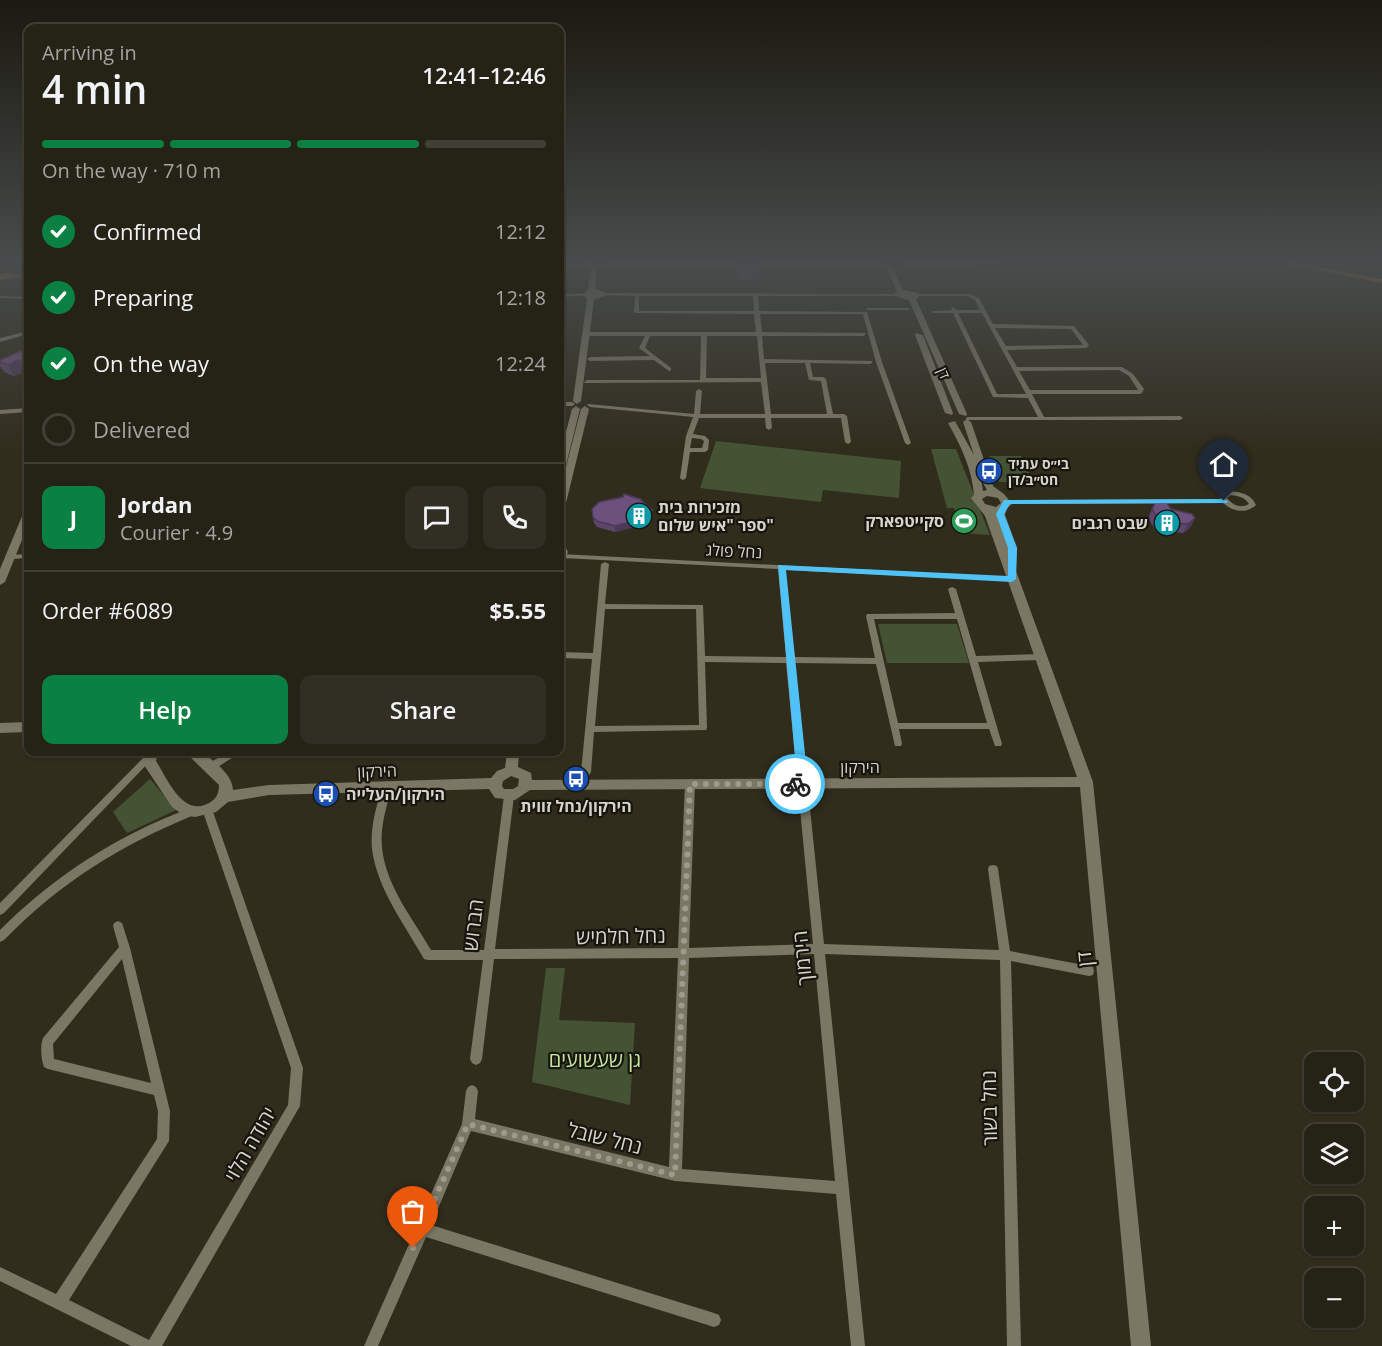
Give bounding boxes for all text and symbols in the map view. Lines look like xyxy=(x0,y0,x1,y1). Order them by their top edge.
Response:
text: Arriving in xyxy=(42,39,137,66)
text: 12:41–12:46 xyxy=(422,60,546,90)
text: 4 min xyxy=(42,62,147,115)
text: On the way · 710 m xyxy=(42,157,221,184)
icon: check xyxy=(42,215,75,248)
text: Confirmed xyxy=(93,216,202,246)
text: 12:12 xyxy=(495,218,546,245)
icon: check xyxy=(42,281,75,314)
text: Preparing xyxy=(93,282,193,312)
text: 12:18 xyxy=(495,284,546,311)
icon: check xyxy=(42,347,75,380)
text: On the way xyxy=(93,348,209,378)
text: 12:24 xyxy=(495,350,546,377)
street label: דן xyxy=(933,364,955,382)
text: Delivered xyxy=(93,414,191,444)
pin xyxy=(1198,439,1249,501)
icon: home xyxy=(1207,448,1240,481)
place label: בי״ס עתיד חט״ב/דן xyxy=(1008,454,1069,489)
bus stop icon: בי״ס עתיד חט״ב/דן xyxy=(974,456,1004,486)
button: chat xyxy=(405,486,468,549)
button: phone xyxy=(483,486,546,549)
text: Jordan xyxy=(120,489,193,519)
place label: מזכירות בית ספר "איש שלום" xyxy=(658,496,774,536)
building icon: מזכירות בית ספר "איש שלום" xyxy=(624,501,654,531)
text: J xyxy=(70,502,77,532)
sports icon: סקייטפארק xyxy=(949,506,979,536)
building icon: שבט רגבים xyxy=(1152,508,1182,538)
place label: סקייטפארק xyxy=(865,510,944,532)
place label: שבט רגבים xyxy=(1071,512,1148,534)
text: Courier · 4.9 xyxy=(120,519,233,546)
street label: נחל פולג xyxy=(705,539,763,563)
text: Order #6089 xyxy=(42,595,173,625)
text: $5.55 xyxy=(489,595,546,625)
button: Help xyxy=(42,675,288,744)
button: Share xyxy=(300,675,546,744)
courier xyxy=(765,754,825,814)
street label: הירקון xyxy=(840,756,880,778)
street label: הירקון xyxy=(357,759,397,783)
bus stop icon: הירקון/נחל זווית xyxy=(561,764,591,794)
icon: bike xyxy=(779,768,812,801)
bus stop icon: הירקון/העלייה xyxy=(311,779,341,809)
place label: הירקון/העלייה xyxy=(346,783,445,805)
place label: הירקון/נחל זווית xyxy=(520,795,632,817)
street label: הברוש xyxy=(456,897,490,953)
street label: נחל חלמיש xyxy=(576,922,666,950)
street label: הירמוך xyxy=(786,929,818,987)
street label: דן xyxy=(1070,950,1098,968)
park label: גן שעשועים xyxy=(549,1046,641,1073)
map controls xyxy=(1304,1052,1364,1328)
button: locate xyxy=(1304,1052,1364,1112)
street label: נחל בשור xyxy=(975,1070,1003,1146)
street label: יהודה הלוי xyxy=(218,1102,282,1186)
street label: נחל שובל xyxy=(565,1116,645,1160)
button: layers xyxy=(1304,1124,1364,1184)
pin xyxy=(387,1186,438,1248)
icon: bag xyxy=(396,1195,429,1228)
button: + xyxy=(1304,1196,1364,1256)
button: − xyxy=(1304,1268,1364,1328)

